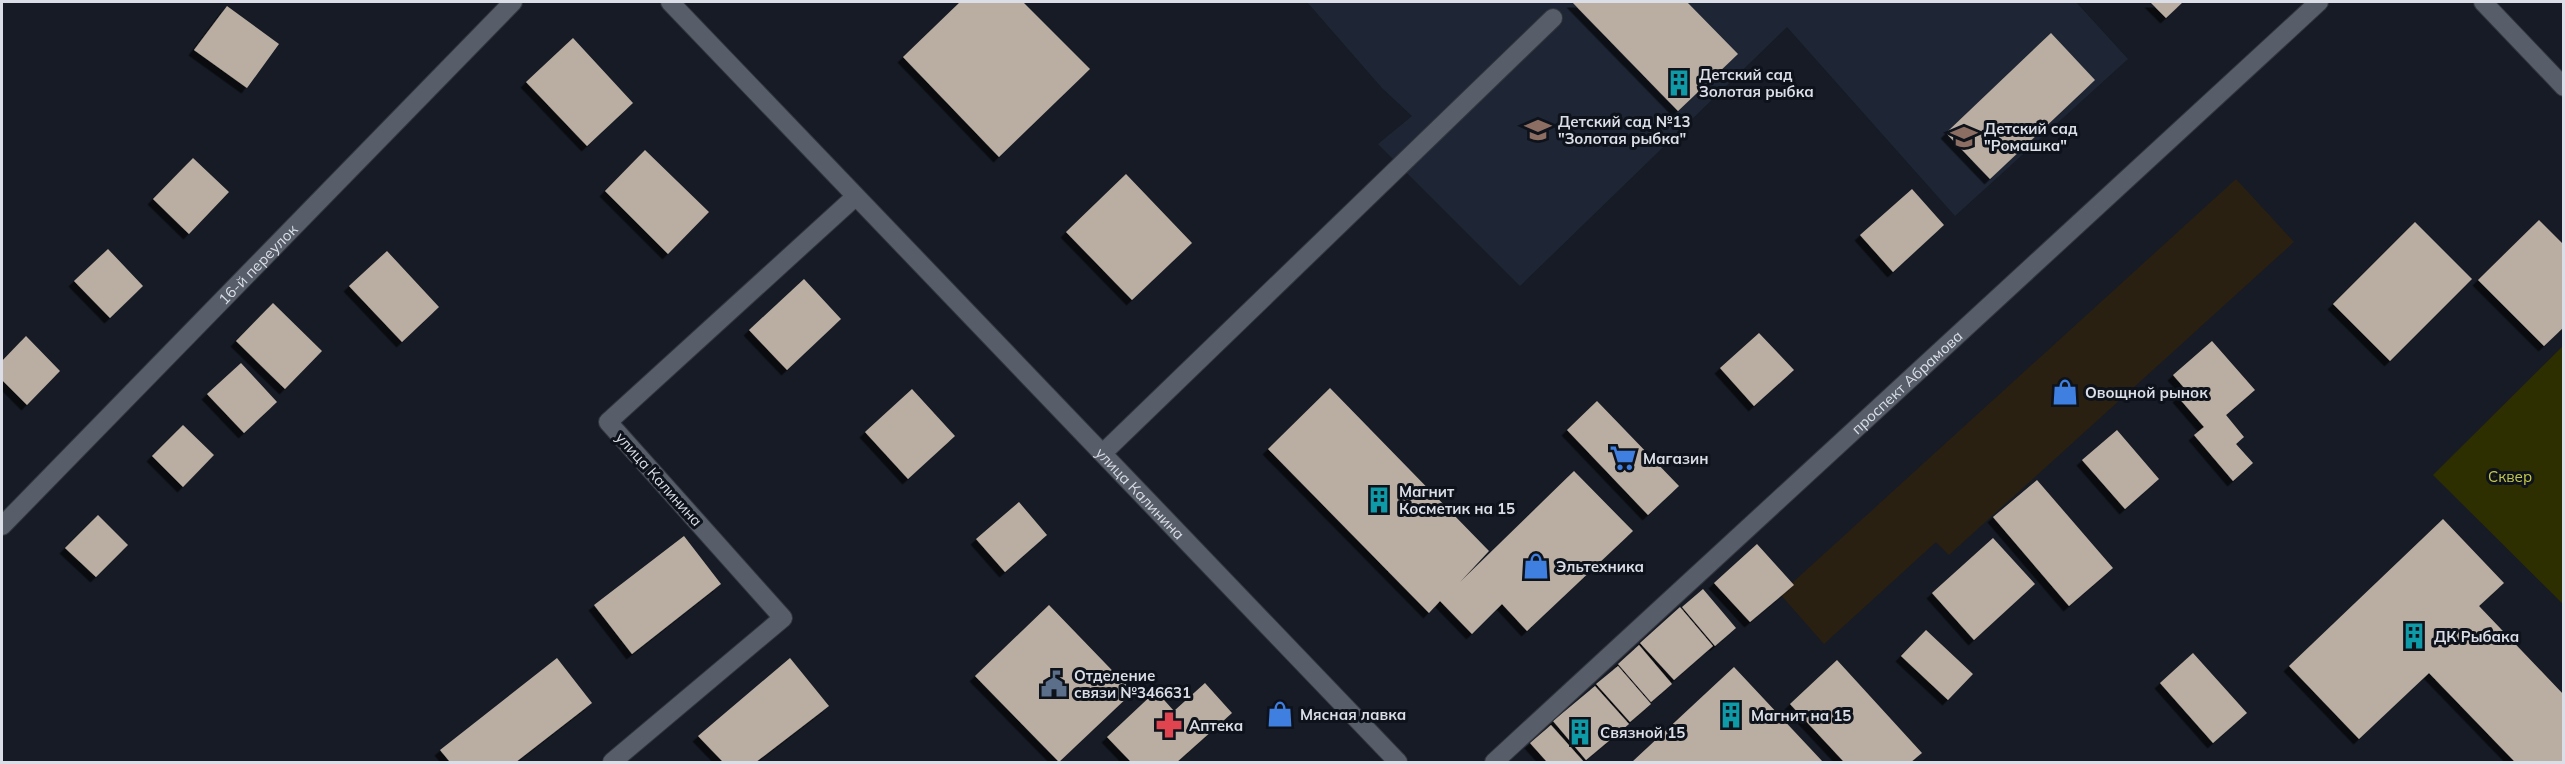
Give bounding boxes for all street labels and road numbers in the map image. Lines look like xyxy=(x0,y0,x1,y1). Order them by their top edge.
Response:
street label: 16-й переулок xyxy=(214,219,302,308)
street label: проспект Абрамова xyxy=(1847,326,1966,438)
street label: улица Калинина xyxy=(612,428,706,530)
street label: улица Калинина xyxy=(1092,443,1189,543)

